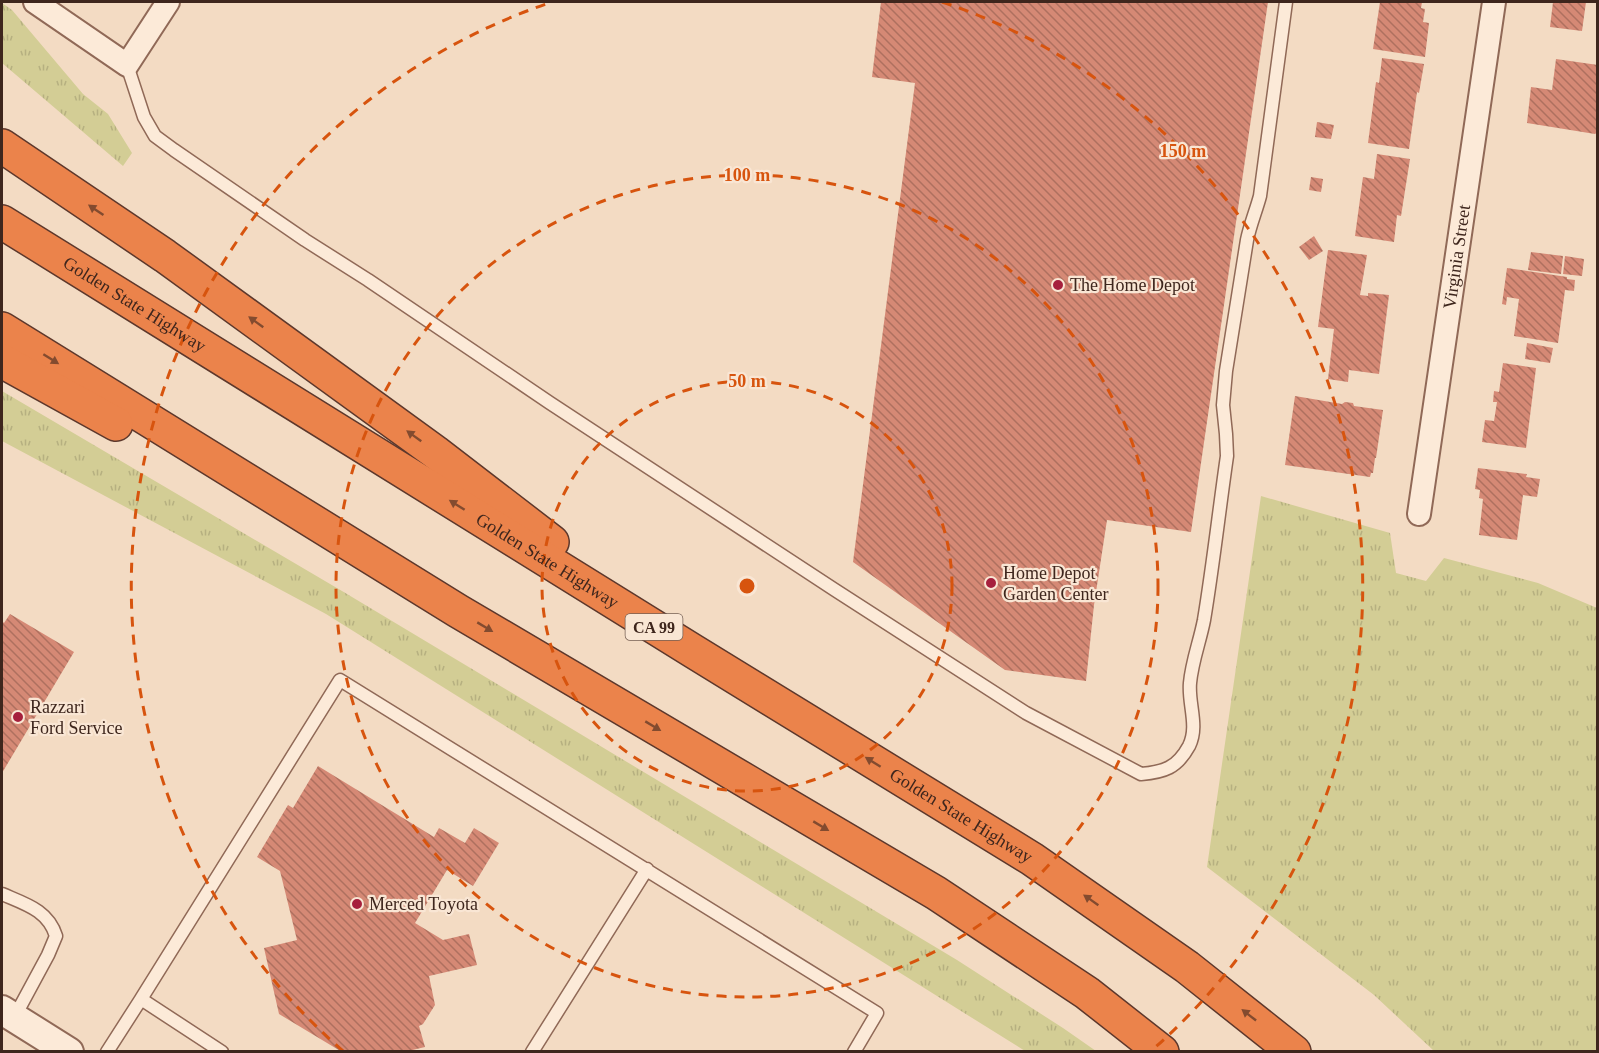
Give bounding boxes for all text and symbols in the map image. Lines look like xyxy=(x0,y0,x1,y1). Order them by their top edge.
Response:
text: 150 m xyxy=(1160,141,1206,161)
text: 100 m xyxy=(724,165,770,185)
street label: Virginia Street xyxy=(1439,203,1474,310)
one-way arrow xyxy=(88,205,104,216)
street label: Golden State Highway xyxy=(60,253,210,356)
place label: The Home Depot xyxy=(1070,275,1195,295)
marker: The Home Depot xyxy=(1051,278,1065,292)
one-way arrow xyxy=(248,316,264,328)
one-way arrow xyxy=(43,354,59,365)
text: 50 m xyxy=(728,371,766,391)
one-way arrow xyxy=(406,431,421,443)
one-way arrow xyxy=(449,500,465,511)
street label: Golden State Highway xyxy=(472,509,622,612)
place label: Home Depot Garden Center xyxy=(1003,563,1108,604)
centre of rings xyxy=(737,576,757,596)
marker: Home Depot Garden Center xyxy=(984,576,998,590)
road number: CA 99 xyxy=(626,614,682,640)
one-way arrow xyxy=(477,622,493,633)
place label: Razzari Ford Service xyxy=(30,697,122,738)
marker: Razzari Ford Service xyxy=(11,710,25,724)
one-way arrow xyxy=(645,721,661,732)
one-way arrow xyxy=(865,756,881,767)
street label: Golden State Highway xyxy=(886,764,1036,867)
one-way arrow xyxy=(813,820,829,831)
place label: Merced Toyota xyxy=(369,894,478,914)
one-way arrow xyxy=(1083,895,1099,906)
marker: Merced Toyota xyxy=(350,897,364,911)
one-way arrow xyxy=(1241,1009,1257,1021)

